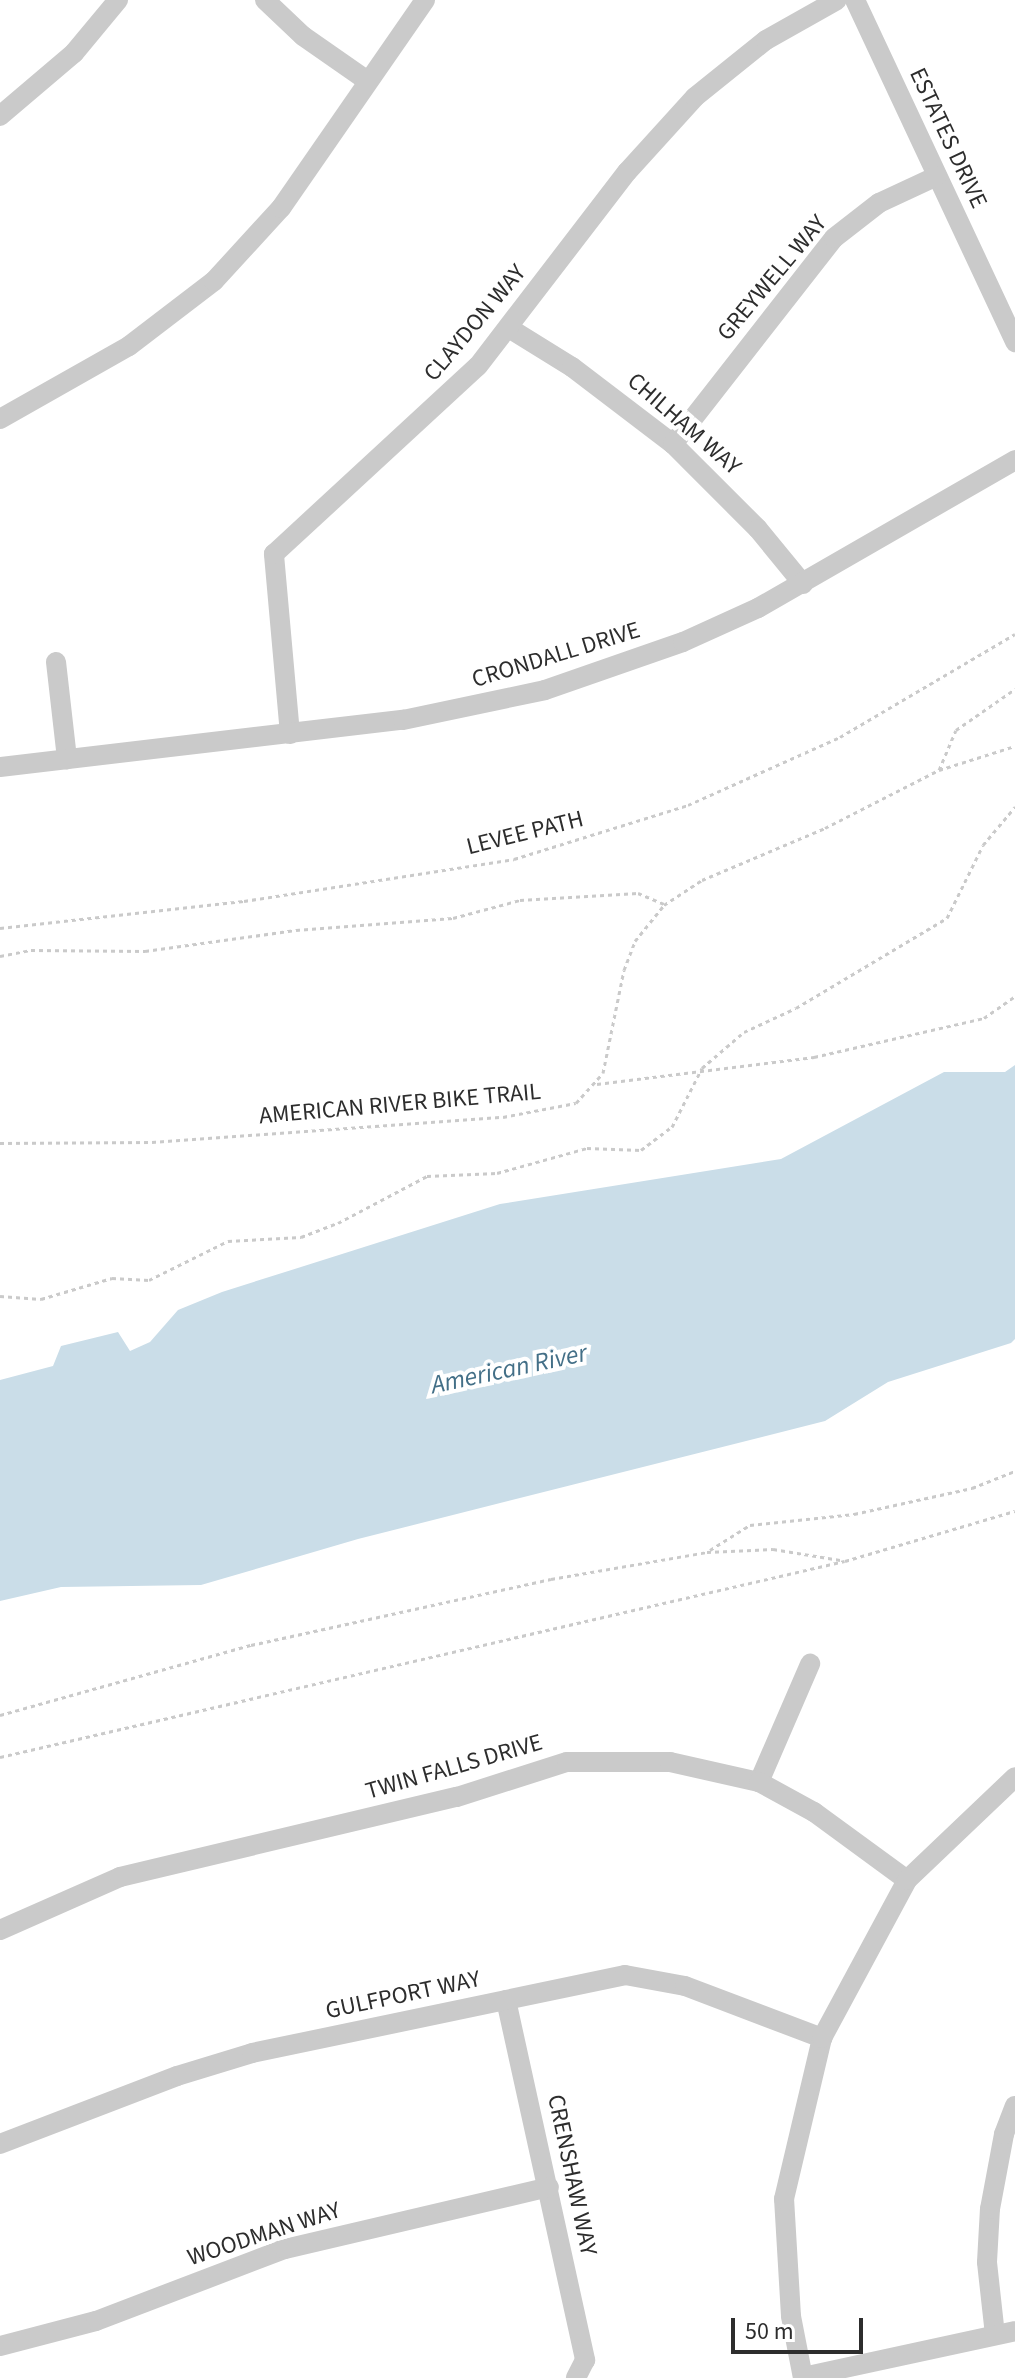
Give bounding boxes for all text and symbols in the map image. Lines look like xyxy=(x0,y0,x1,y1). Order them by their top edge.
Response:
street label: ESTATES DRIVE xyxy=(903,63,993,213)
street label: GREYWELL WAY xyxy=(711,209,833,347)
street label: CLAYDON WAY xyxy=(418,259,532,387)
street label: CHILHAM WAY xyxy=(621,367,747,481)
street label: CRONDALL DRIVE xyxy=(468,616,644,694)
street label: LEVEE PATH xyxy=(464,805,586,861)
street label: AMERICAN RIVER BIKE TRAIL xyxy=(258,1077,542,1131)
water label: American River xyxy=(428,1337,590,1401)
street label: TWIN FALLS DRIVE xyxy=(362,1728,546,1806)
street label: GULFPORT WAY xyxy=(323,1965,483,2025)
street label: CRENSHAW WAY xyxy=(541,2092,603,2258)
street label: WOODMAN WAY xyxy=(184,2196,344,2272)
scale bar xyxy=(735,2302,867,2352)
text: 50 m xyxy=(745,2314,794,2349)

